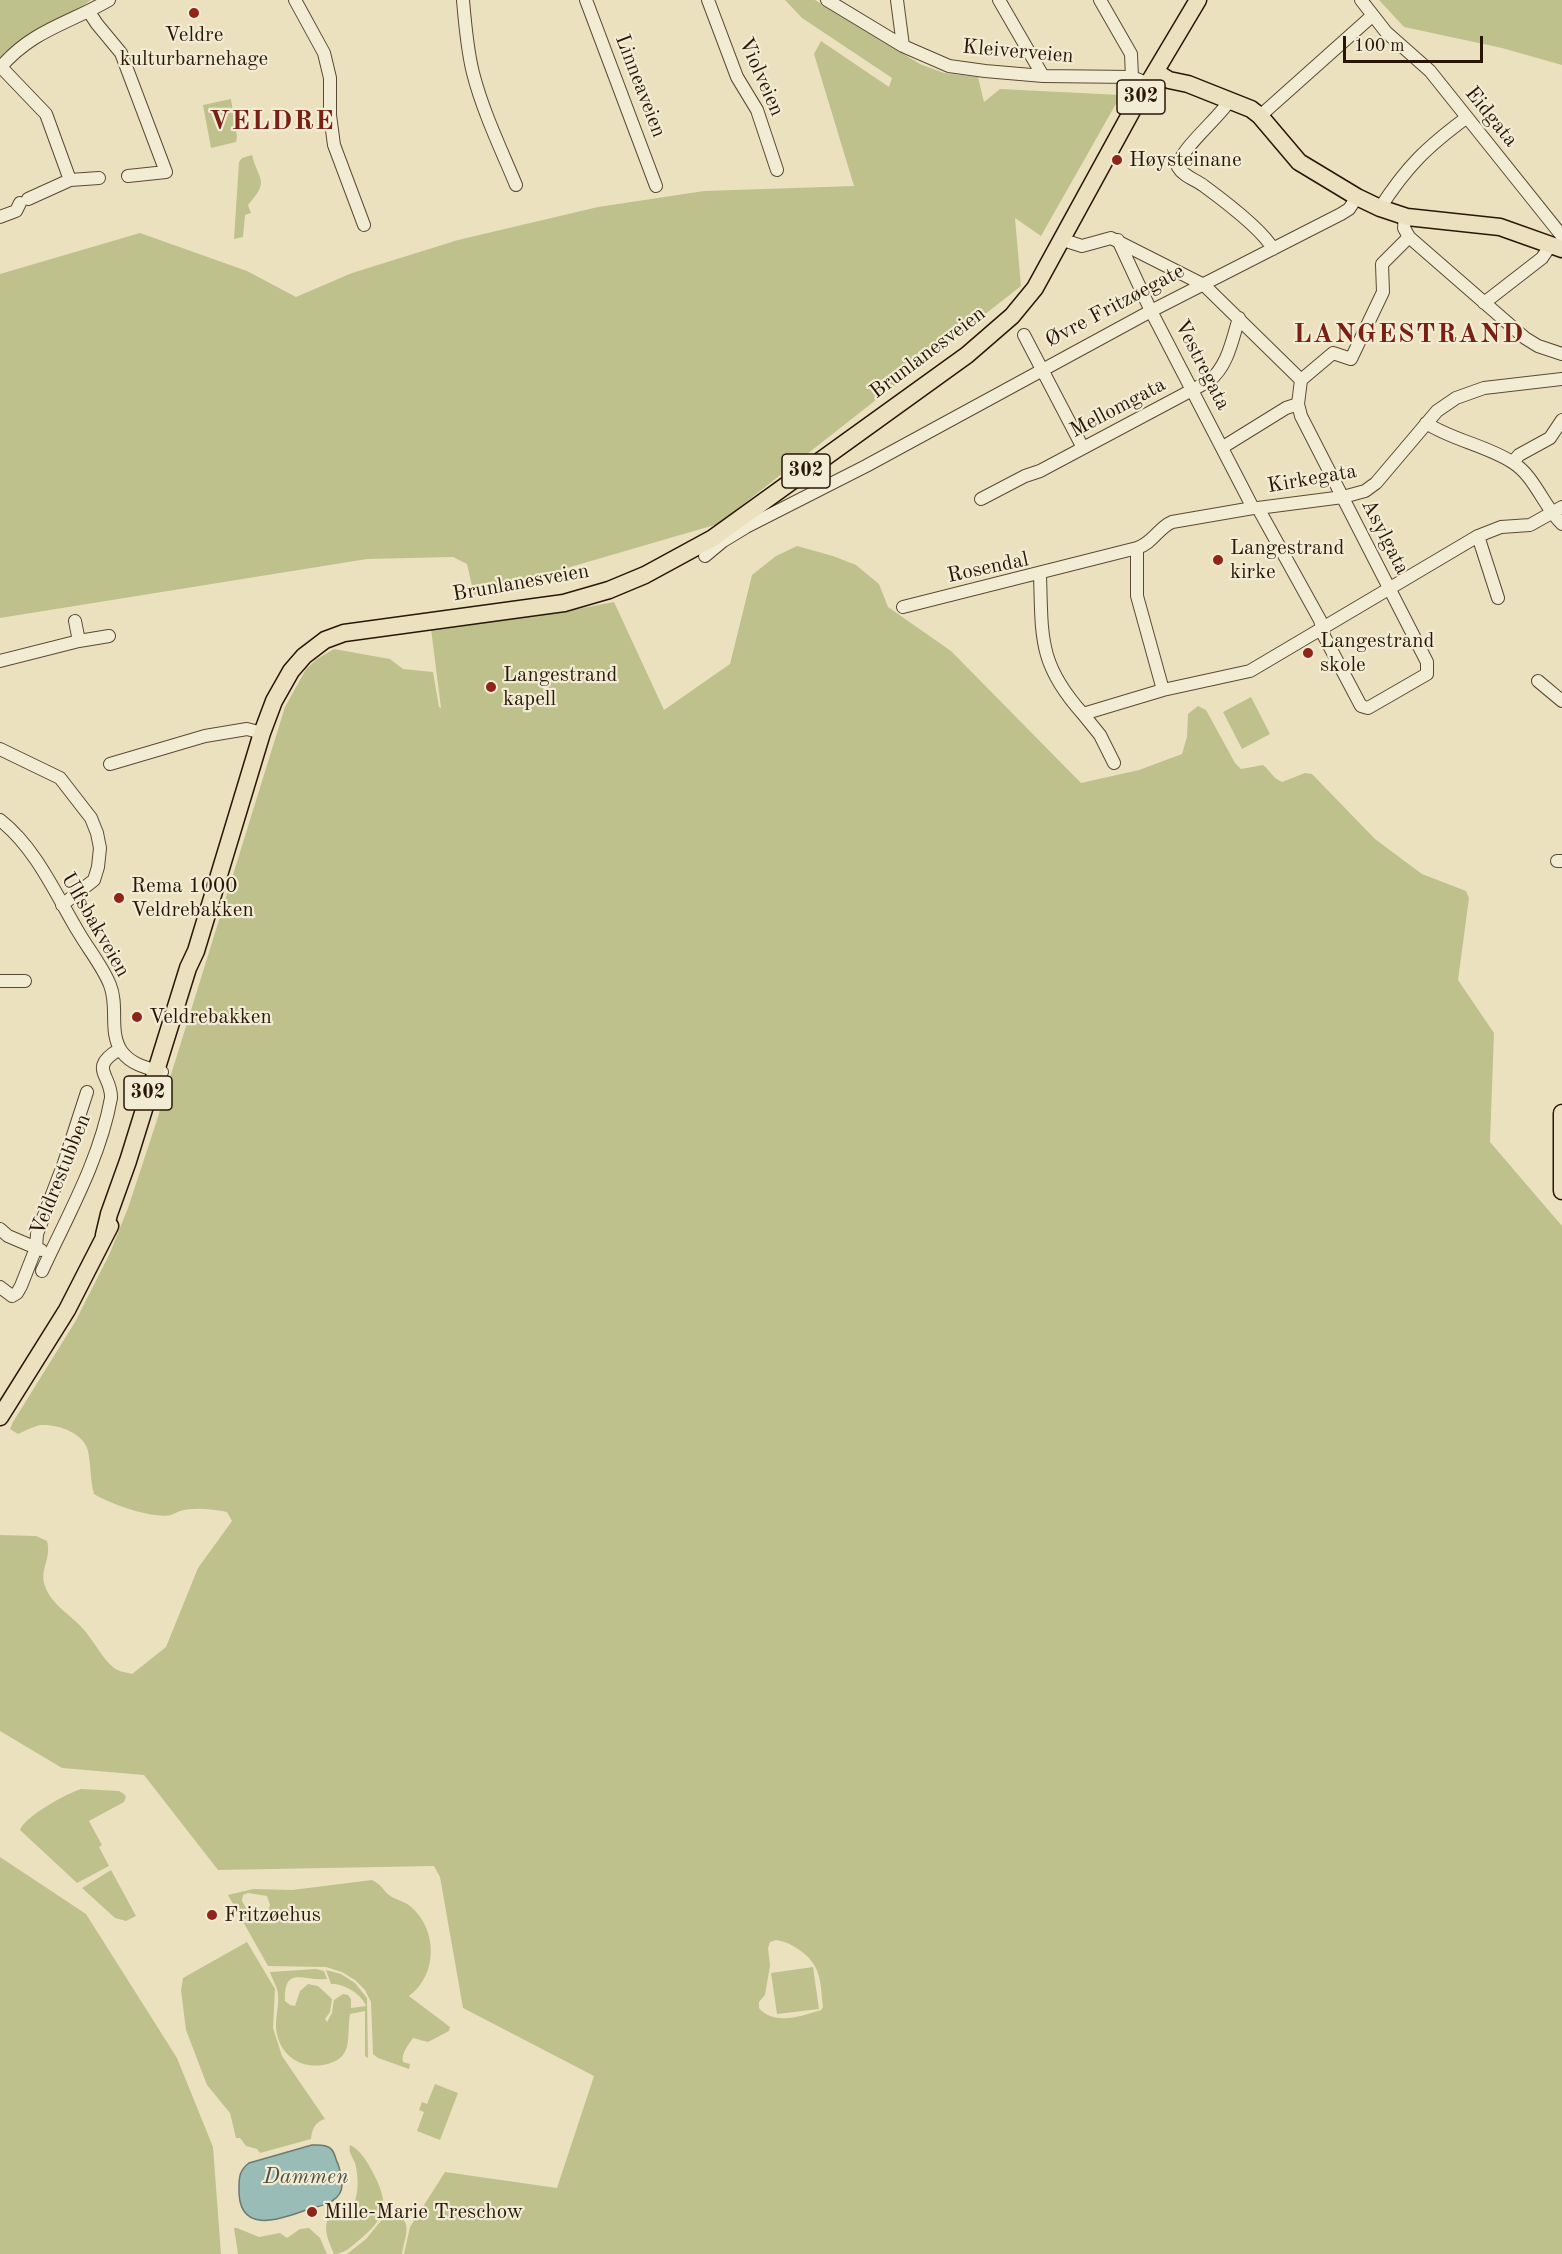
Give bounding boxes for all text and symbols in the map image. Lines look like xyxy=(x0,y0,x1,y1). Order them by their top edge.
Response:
marker: Veldre kulturbarnehage xyxy=(187,6,201,20)
place label: Veldre kulturbarnehage xyxy=(120,22,268,72)
scale bar xyxy=(1346,24,1486,62)
street label: Linneaveien xyxy=(609,31,671,141)
street label: Violveien xyxy=(733,34,789,120)
street label: Kleiverveien xyxy=(961,35,1075,69)
text: 100 m xyxy=(1354,37,1405,55)
road number: 302 xyxy=(1117,80,1165,114)
street label: Eidgata xyxy=(1459,82,1523,152)
district label: VELDRE xyxy=(209,106,335,138)
place label: Høysteinane xyxy=(1129,147,1242,173)
marker: Høysteinane xyxy=(1110,153,1124,167)
street label: Øvre Fritzøegate xyxy=(1041,259,1189,353)
street label: Brunlanesveien xyxy=(865,301,991,405)
street label: Vestregata xyxy=(1169,316,1235,414)
district label: LANGESTRAND xyxy=(1293,319,1525,351)
street label: Mellomgata xyxy=(1066,372,1170,444)
road number: 302 xyxy=(782,454,830,488)
street label: Kirkegata xyxy=(1265,459,1359,499)
street label: Asylgata xyxy=(1355,495,1415,579)
place label: Langestrand kirke xyxy=(1230,535,1345,585)
street label: Rosendal xyxy=(945,547,1031,589)
marker: Langestrand kirke xyxy=(1211,553,1225,567)
street label: Brunlanesveien xyxy=(451,559,591,607)
place label: Langestrand skole xyxy=(1320,628,1435,678)
marker: Langestrand skole xyxy=(1301,646,1315,660)
place label: Langestrand kapell xyxy=(503,662,618,712)
marker: Langestrand kapell xyxy=(484,680,498,694)
street label: Ulfsbakveien xyxy=(55,868,135,982)
place label: Rema 1000 Veldrebakken xyxy=(131,873,254,923)
marker: Rema 1000 Veldrebakken xyxy=(112,891,126,905)
place label: Veldrebakken xyxy=(149,1004,272,1030)
marker: Veldrebakken xyxy=(130,1010,144,1024)
road number: 302 xyxy=(124,1076,172,1110)
street label: Veldrestubben xyxy=(25,1111,97,1239)
place label: Fritzøehus xyxy=(224,1902,321,1928)
marker: Fritzøehus xyxy=(205,1908,219,1922)
water label: Dammen xyxy=(263,2164,349,2190)
place label: Mille-Marie Treschow xyxy=(324,2199,523,2225)
marker: Mille-Marie Treschow xyxy=(305,2205,319,2219)

